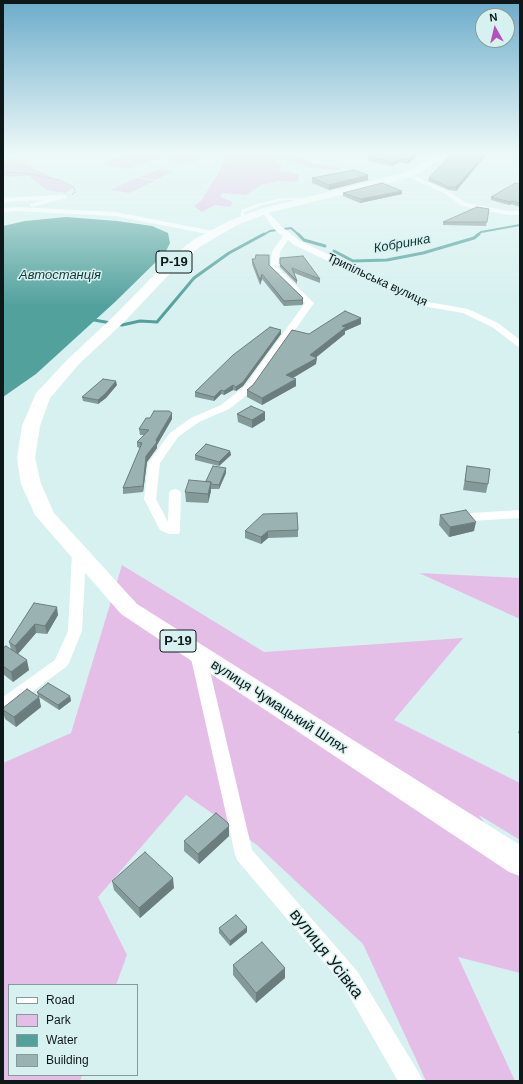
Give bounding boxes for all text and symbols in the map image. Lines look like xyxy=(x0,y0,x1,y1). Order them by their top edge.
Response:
north arrow xyxy=(475,8,515,48)
text: N xyxy=(489,11,498,24)
water label: Кобринка xyxy=(372,231,432,257)
street label: Трипільська вулиця xyxy=(324,250,430,310)
road number: Р-19 xyxy=(156,251,192,273)
water label: Автостанція xyxy=(19,267,101,283)
road number: Р-19 xyxy=(160,630,196,652)
street label: вулиця Чумацький Шлях xyxy=(208,657,350,757)
street label: вулиця Усівка xyxy=(285,905,367,1003)
legend xyxy=(8,984,138,1076)
text: Road xyxy=(46,993,75,1007)
text: Park xyxy=(46,1013,71,1027)
text: Water xyxy=(46,1033,78,1047)
text: Building xyxy=(46,1053,89,1067)

